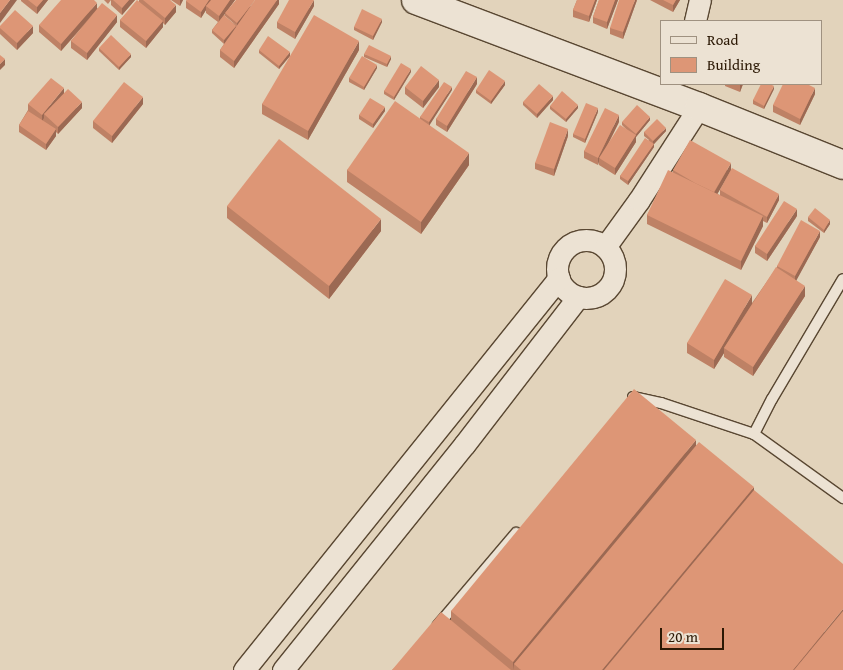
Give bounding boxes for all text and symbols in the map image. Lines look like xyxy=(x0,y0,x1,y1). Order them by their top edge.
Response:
legend xyxy=(660,20,823,85)
text: Road xyxy=(707,29,738,50)
text: Building xyxy=(707,54,760,75)
scale bar xyxy=(663,618,727,650)
text: 20 m xyxy=(668,626,698,647)

